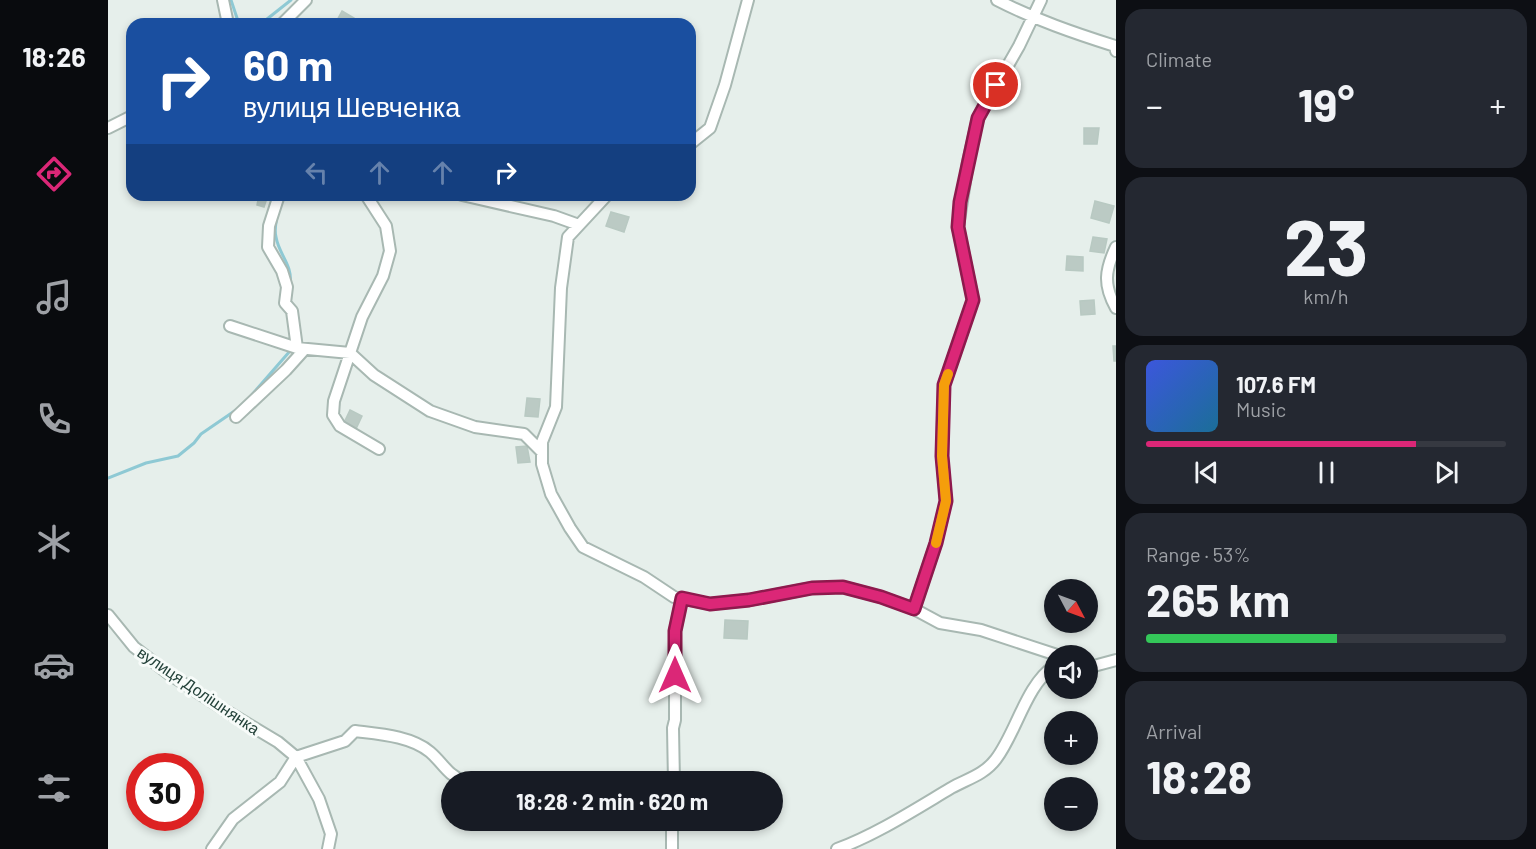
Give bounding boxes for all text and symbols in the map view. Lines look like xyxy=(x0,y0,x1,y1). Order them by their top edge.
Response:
text: 60 m xyxy=(243,39,333,89)
text: 18:26 xyxy=(22,40,86,72)
icon: right xyxy=(144,42,222,120)
text: Climate xyxy=(1146,47,1212,71)
pin xyxy=(970,59,1021,110)
icon: arrive xyxy=(979,68,1012,101)
text: 19° xyxy=(1298,77,1354,131)
text: − xyxy=(1146,85,1163,125)
text: + xyxy=(1490,85,1506,125)
text: вулиця Шевченка xyxy=(243,90,460,122)
icon: directions xyxy=(33,153,75,195)
icon: left xyxy=(300,156,333,189)
icon: ahead xyxy=(363,156,396,189)
icon: ahead xyxy=(426,156,459,189)
icon: right xyxy=(489,156,522,189)
text: 23 xyxy=(1284,198,1368,292)
icon: music xyxy=(33,276,75,318)
text: km/h xyxy=(1303,284,1349,308)
text: 107.6 FM xyxy=(1236,371,1316,397)
text: Music xyxy=(1236,397,1286,421)
icon: phone xyxy=(33,398,75,440)
icon: previous xyxy=(1190,456,1223,489)
icon: pause xyxy=(1310,456,1343,489)
icon: next xyxy=(1430,456,1463,489)
icon: climate xyxy=(33,521,75,563)
text: Range · 53% xyxy=(1146,542,1250,566)
text: 265 km xyxy=(1146,572,1290,626)
north arrow xyxy=(1044,579,1098,633)
map controls xyxy=(1044,579,1098,831)
street label: вулиця Долішнянка xyxy=(134,642,264,738)
position arrow xyxy=(643,643,707,707)
icon: car xyxy=(33,644,75,686)
button: sound xyxy=(1044,645,1098,699)
button: + xyxy=(1044,711,1098,765)
text: Arrival xyxy=(1146,719,1202,743)
text: 18:28 xyxy=(1146,749,1252,803)
speed limit sign: 30 xyxy=(126,753,204,831)
icon: filters xyxy=(33,767,75,809)
button: − xyxy=(1044,777,1098,831)
text: 18:28 · 2 min · 620 m xyxy=(516,788,708,814)

